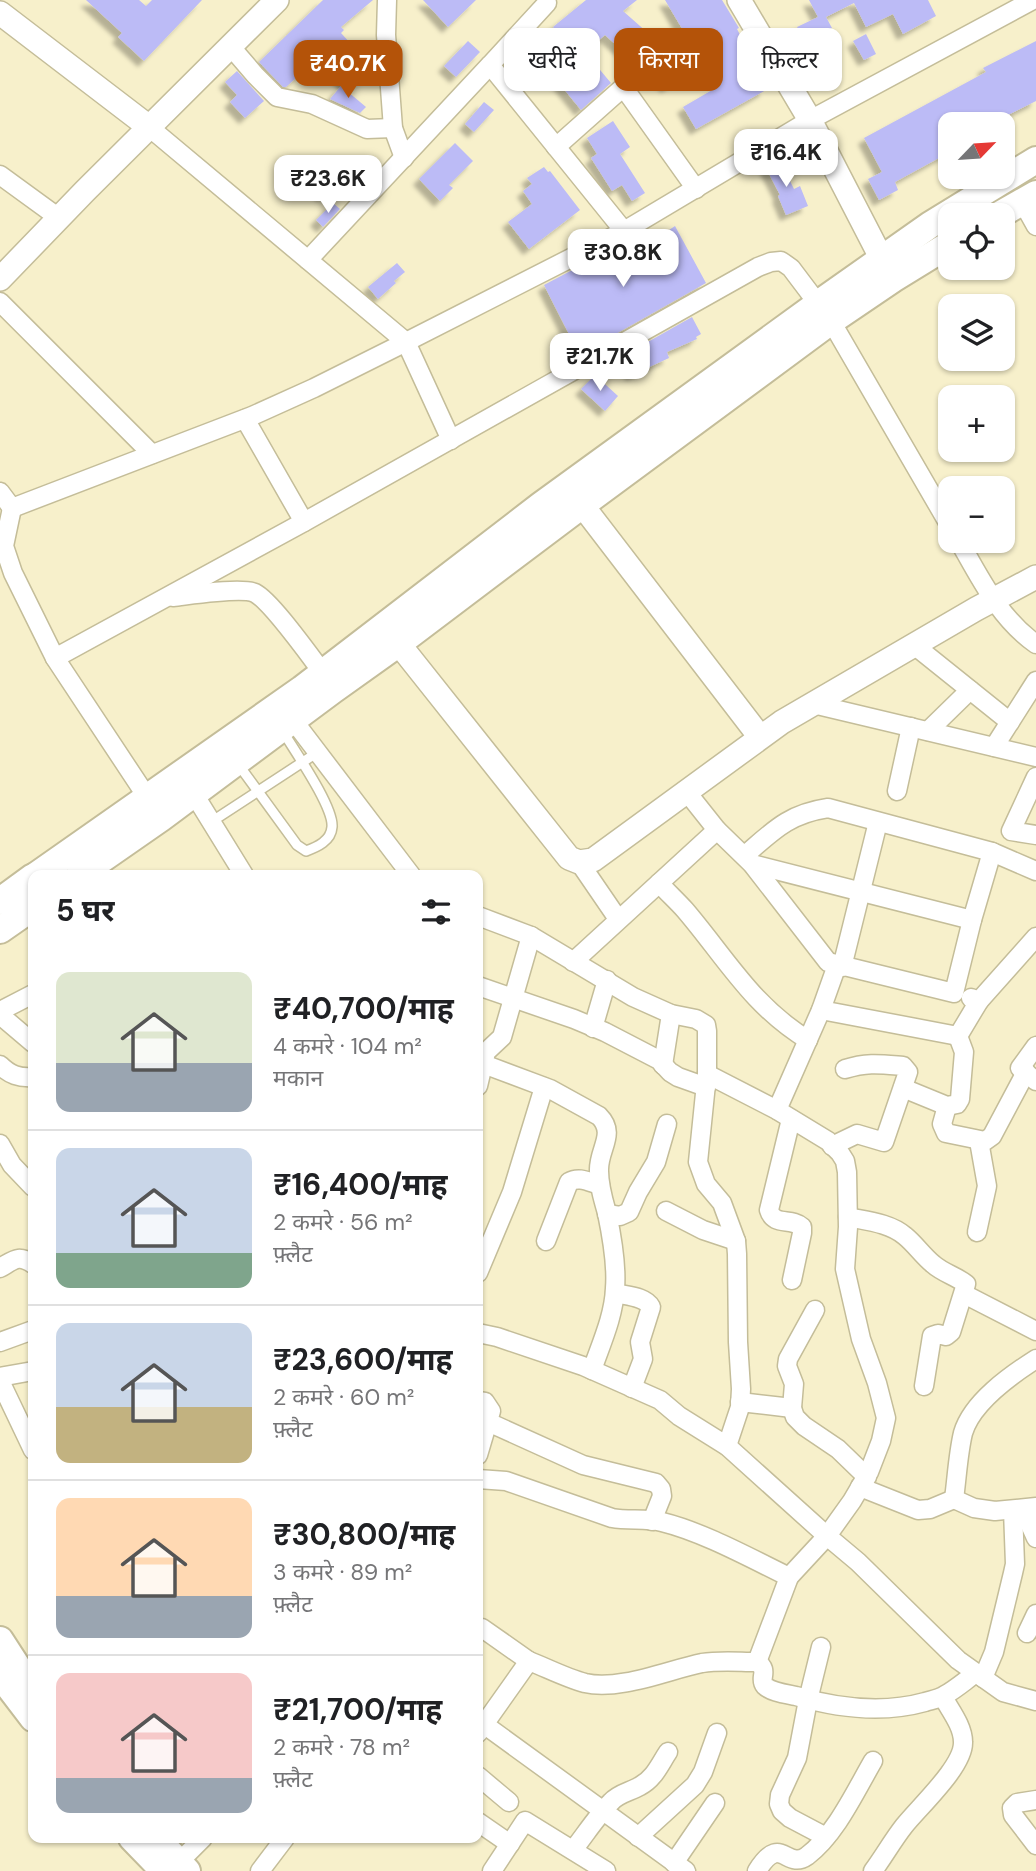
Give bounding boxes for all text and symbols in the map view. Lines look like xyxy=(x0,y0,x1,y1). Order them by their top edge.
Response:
chip: खरीदें xyxy=(504,28,600,91)
chip: किराया xyxy=(614,28,723,91)
chip: फ़िल्टर xyxy=(737,28,842,91)
pin: ₹40.7K xyxy=(291,41,405,100)
text: ₹40.7K xyxy=(310,48,386,78)
north arrow xyxy=(938,112,1015,189)
map controls xyxy=(938,112,1015,553)
pin: ₹16.4K xyxy=(729,130,843,189)
text: ₹16.4K xyxy=(750,137,822,167)
pin: ₹23.6K xyxy=(271,156,385,215)
text: ₹23.6K xyxy=(290,163,366,193)
button: locate xyxy=(938,203,1015,280)
pin: ₹30.8K xyxy=(566,230,680,289)
text: ₹30.8K xyxy=(584,237,662,267)
button: layers xyxy=(938,294,1015,371)
pin: ₹21.7K xyxy=(543,334,657,393)
text: ₹21.7K xyxy=(566,341,634,371)
button: + xyxy=(938,385,1015,462)
button: − xyxy=(938,476,1015,553)
text: 5 घर xyxy=(56,891,114,930)
icon: filters xyxy=(417,893,455,931)
text: ₹40,700/माह xyxy=(273,989,454,1028)
icon: home xyxy=(112,1000,196,1084)
text: 4 कमरे · 104 m² xyxy=(273,1031,422,1061)
text: मकान xyxy=(273,1063,323,1093)
text: ₹16,400/माह xyxy=(273,1165,447,1204)
icon: home xyxy=(112,1176,196,1260)
text: 2 कमरे · 56 m² xyxy=(273,1207,413,1237)
text: फ़्लैट xyxy=(273,1239,313,1269)
text: ₹23,600/माह xyxy=(273,1340,452,1379)
icon: home xyxy=(112,1351,196,1435)
text: 2 कमरे · 60 m² xyxy=(273,1382,414,1412)
text: फ़्लैट xyxy=(273,1414,313,1444)
text: ₹30,800/माह xyxy=(273,1515,455,1554)
icon: home xyxy=(112,1526,196,1610)
text: 3 कमरे · 89 m² xyxy=(273,1557,412,1587)
text: फ़्लैट xyxy=(273,1589,313,1619)
text: ₹21,700/माह xyxy=(273,1690,442,1729)
icon: home xyxy=(112,1701,196,1785)
text: 2 कमरे · 78 m² xyxy=(273,1732,410,1762)
text: फ़्लैट xyxy=(273,1764,313,1794)

